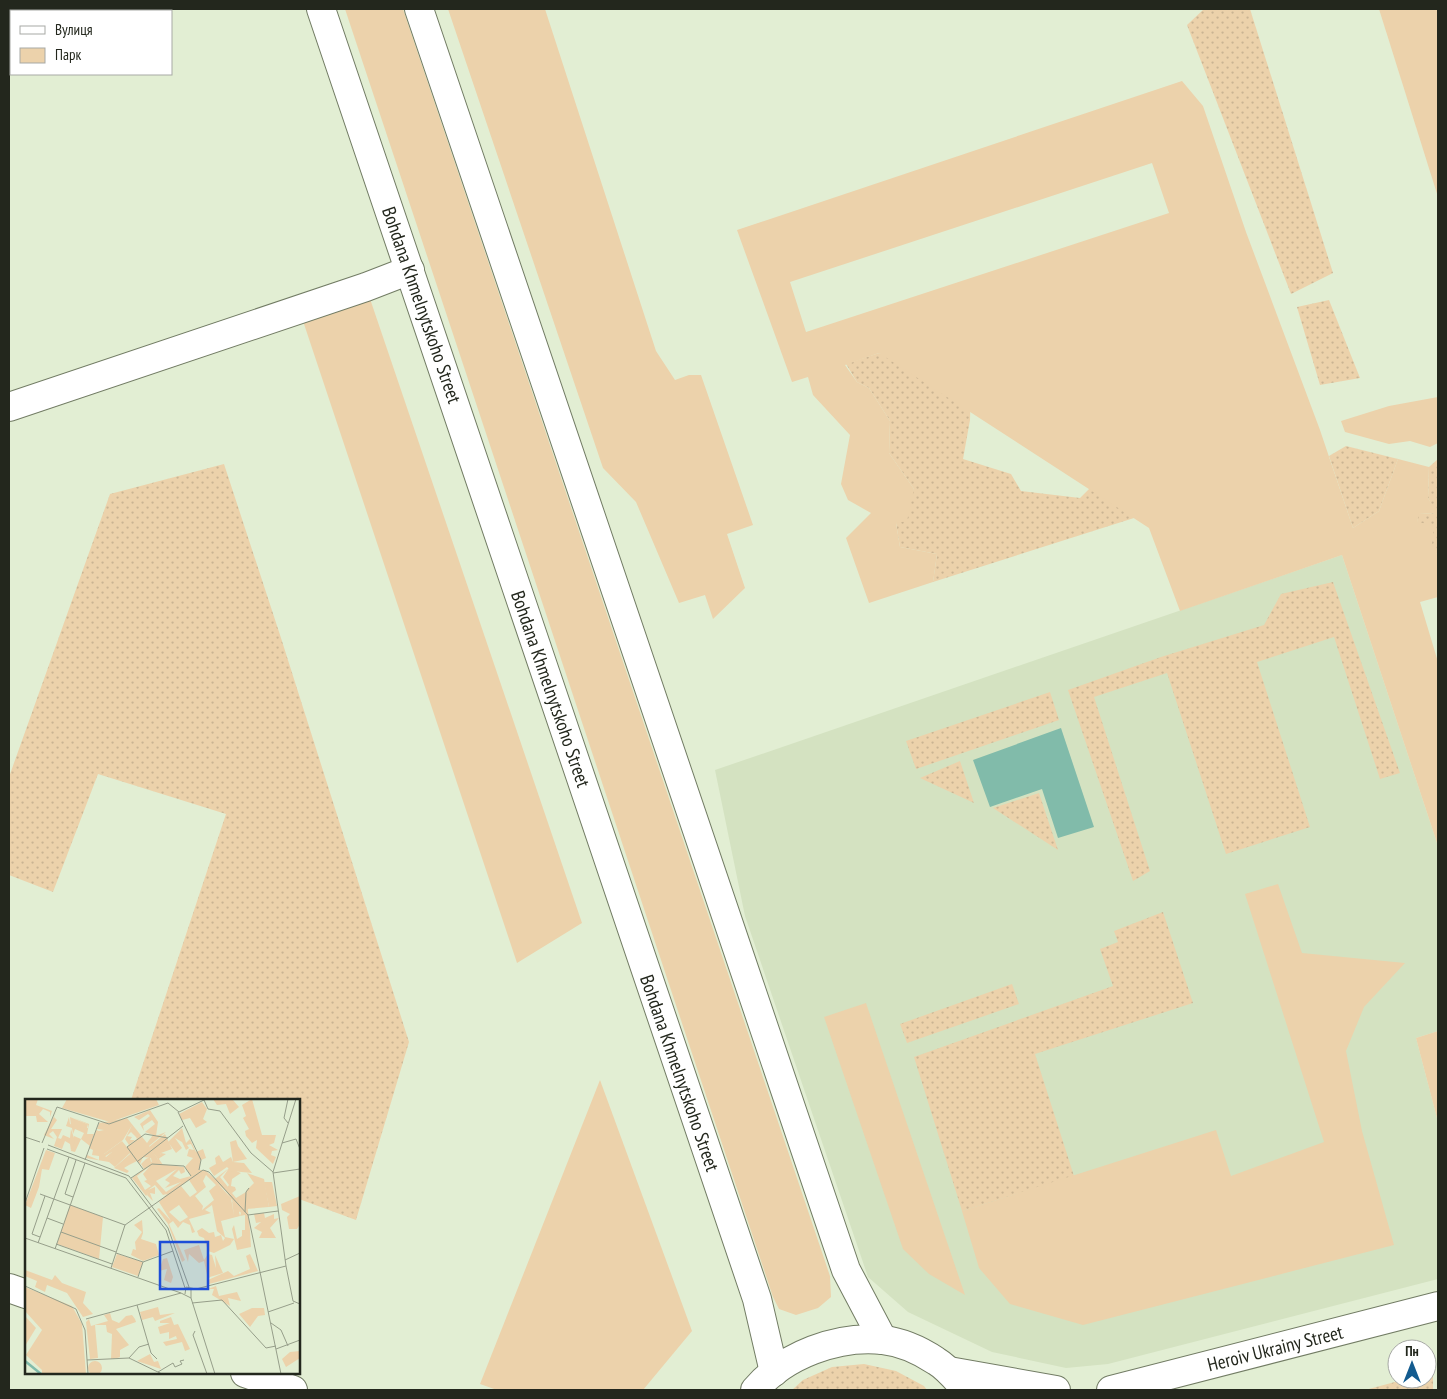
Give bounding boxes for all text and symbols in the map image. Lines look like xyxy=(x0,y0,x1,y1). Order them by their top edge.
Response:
legend xyxy=(10,10,172,75)
text: Вулиця xyxy=(55,20,93,39)
text: Парк xyxy=(55,45,81,64)
street label: Bohdana Khmelnytskoho Street xyxy=(377,204,467,407)
street label: Bohdana Khmelnytskoho Street xyxy=(506,588,596,791)
street label: Bohdana Khmelnytskoho Street xyxy=(635,972,725,1175)
inset map xyxy=(25,1099,300,1374)
street label: Heroiv Ukrainy Street xyxy=(1205,1319,1346,1376)
north arrow xyxy=(1387,1339,1437,1389)
text: Пн xyxy=(1405,1342,1419,1360)

